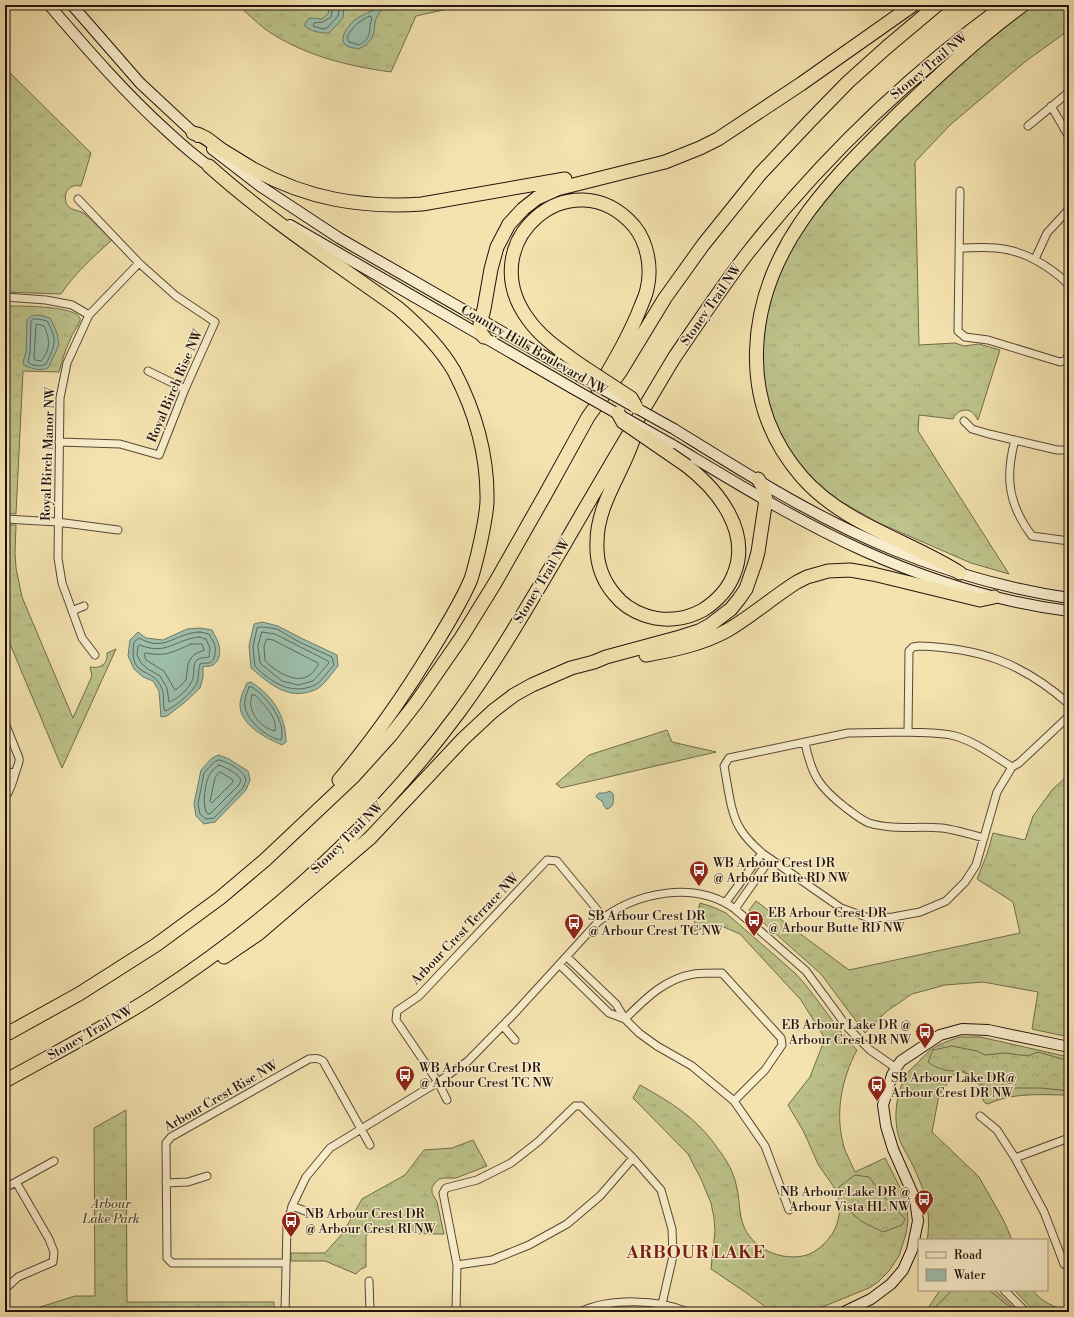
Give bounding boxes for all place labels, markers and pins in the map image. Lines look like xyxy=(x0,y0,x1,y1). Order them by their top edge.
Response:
place label: WB Arbour Crest DR @ Arbour Butte RD NW xyxy=(712,855,851,886)
bus stop icon: WB Arbour Crest DR @ Arbour Butte RD NW xyxy=(688,859,710,887)
place label: EB Arbour Crest DR @ Arbour Butte RD NW xyxy=(768,905,906,936)
place label: SB Arbour Crest DR @ Arbour Crest TC NW xyxy=(588,908,724,939)
bus stop icon: EB Arbour Crest DR @ Arbour Butte RD NW xyxy=(743,909,765,937)
bus stop icon: SB Arbour Crest DR @ Arbour Crest TC NW xyxy=(563,912,585,940)
place label: EB Arbour Lake DR @ Arbour Crest DR NW xyxy=(782,1017,912,1048)
bus stop icon: EB Arbour Lake DR @ Arbour Crest DR NW xyxy=(914,1021,936,1049)
place label: WB Arbour Crest DR @ Arbour Crest TC NW xyxy=(418,1060,555,1091)
bus stop icon: WB Arbour Crest DR @ Arbour Crest TC NW xyxy=(394,1064,416,1092)
place label: SB Arbour Lake DR@ Arbour Crest DR NW xyxy=(890,1070,1016,1101)
bus stop icon: SB Arbour Lake DR@ Arbour Crest DR NW xyxy=(866,1074,888,1102)
place label: NB Arbour Lake DR @ Arbour Vista HL NW xyxy=(780,1184,911,1215)
bus stop icon: NB Arbour Lake DR @ Arbour Vista HL NW xyxy=(913,1188,935,1216)
place label: NB Arbour Crest DR @ Arbour Crest RI NW xyxy=(305,1206,437,1237)
bus stop icon: NB Arbour Crest DR @ Arbour Crest RI NW xyxy=(280,1210,302,1238)

